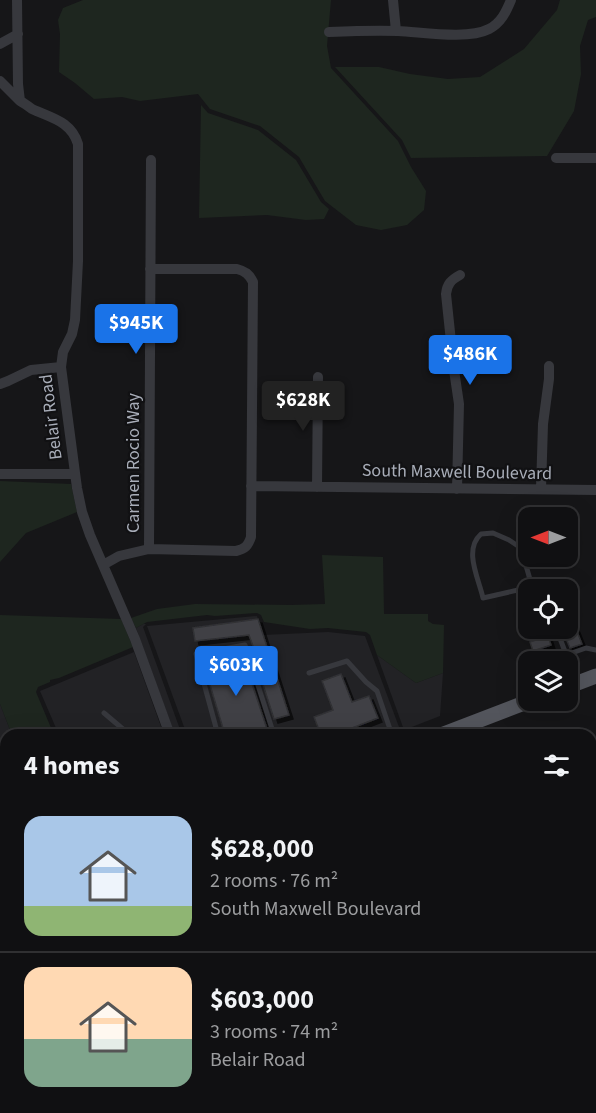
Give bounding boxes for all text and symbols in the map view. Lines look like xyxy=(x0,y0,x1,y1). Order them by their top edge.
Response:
pin: $945K xyxy=(94,304,178,355)
text: $945K xyxy=(109,309,163,337)
pin: $486K xyxy=(428,335,512,386)
text: $486K xyxy=(443,340,497,368)
street label: Belair Road xyxy=(33,373,69,461)
pin: $628K xyxy=(261,381,345,432)
text: $628K xyxy=(276,386,330,414)
street label: Carmen Rocio Way xyxy=(121,392,146,533)
street label: South Maxwell Boulevard xyxy=(362,458,552,486)
north arrow xyxy=(518,507,578,567)
map controls xyxy=(518,507,578,711)
button: locate xyxy=(518,579,578,639)
pin: $603K xyxy=(194,646,278,697)
text: $603K xyxy=(209,651,263,679)
button: layers xyxy=(518,651,578,711)
text: 4 homes xyxy=(24,747,119,784)
icon: filters xyxy=(540,749,573,782)
text: $628,000 xyxy=(210,830,314,867)
icon: home xyxy=(72,840,144,912)
text: 2 rooms · 76 m² xyxy=(210,867,338,895)
text: South Maxwell Boulevard xyxy=(210,895,421,923)
text: $603,000 xyxy=(210,981,314,1018)
icon: home xyxy=(72,991,144,1063)
text: 3 rooms · 74 m² xyxy=(210,1018,338,1046)
text: Belair Road xyxy=(210,1046,306,1074)

